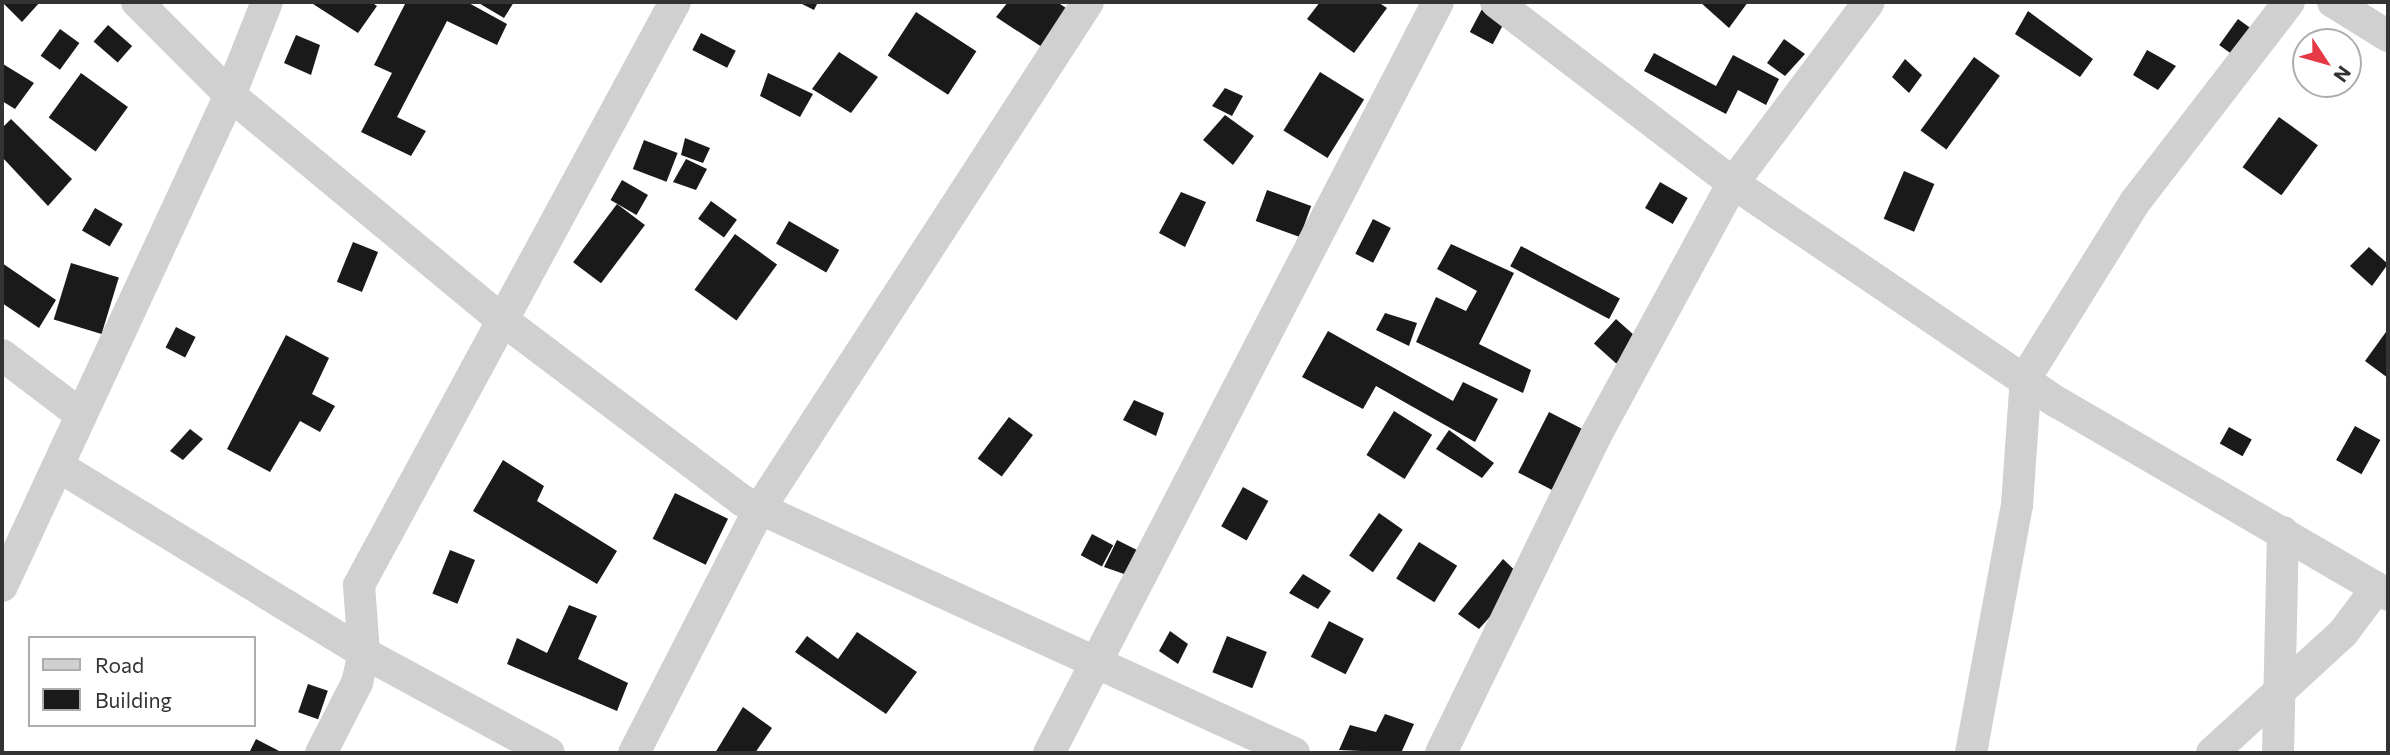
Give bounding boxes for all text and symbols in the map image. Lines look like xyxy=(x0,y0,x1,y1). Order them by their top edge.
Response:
north arrow xyxy=(2292,28,2362,98)
text: N xyxy=(2329,62,2356,87)
legend xyxy=(28,636,256,727)
text: Road xyxy=(95,652,144,677)
text: Building xyxy=(95,687,172,712)

